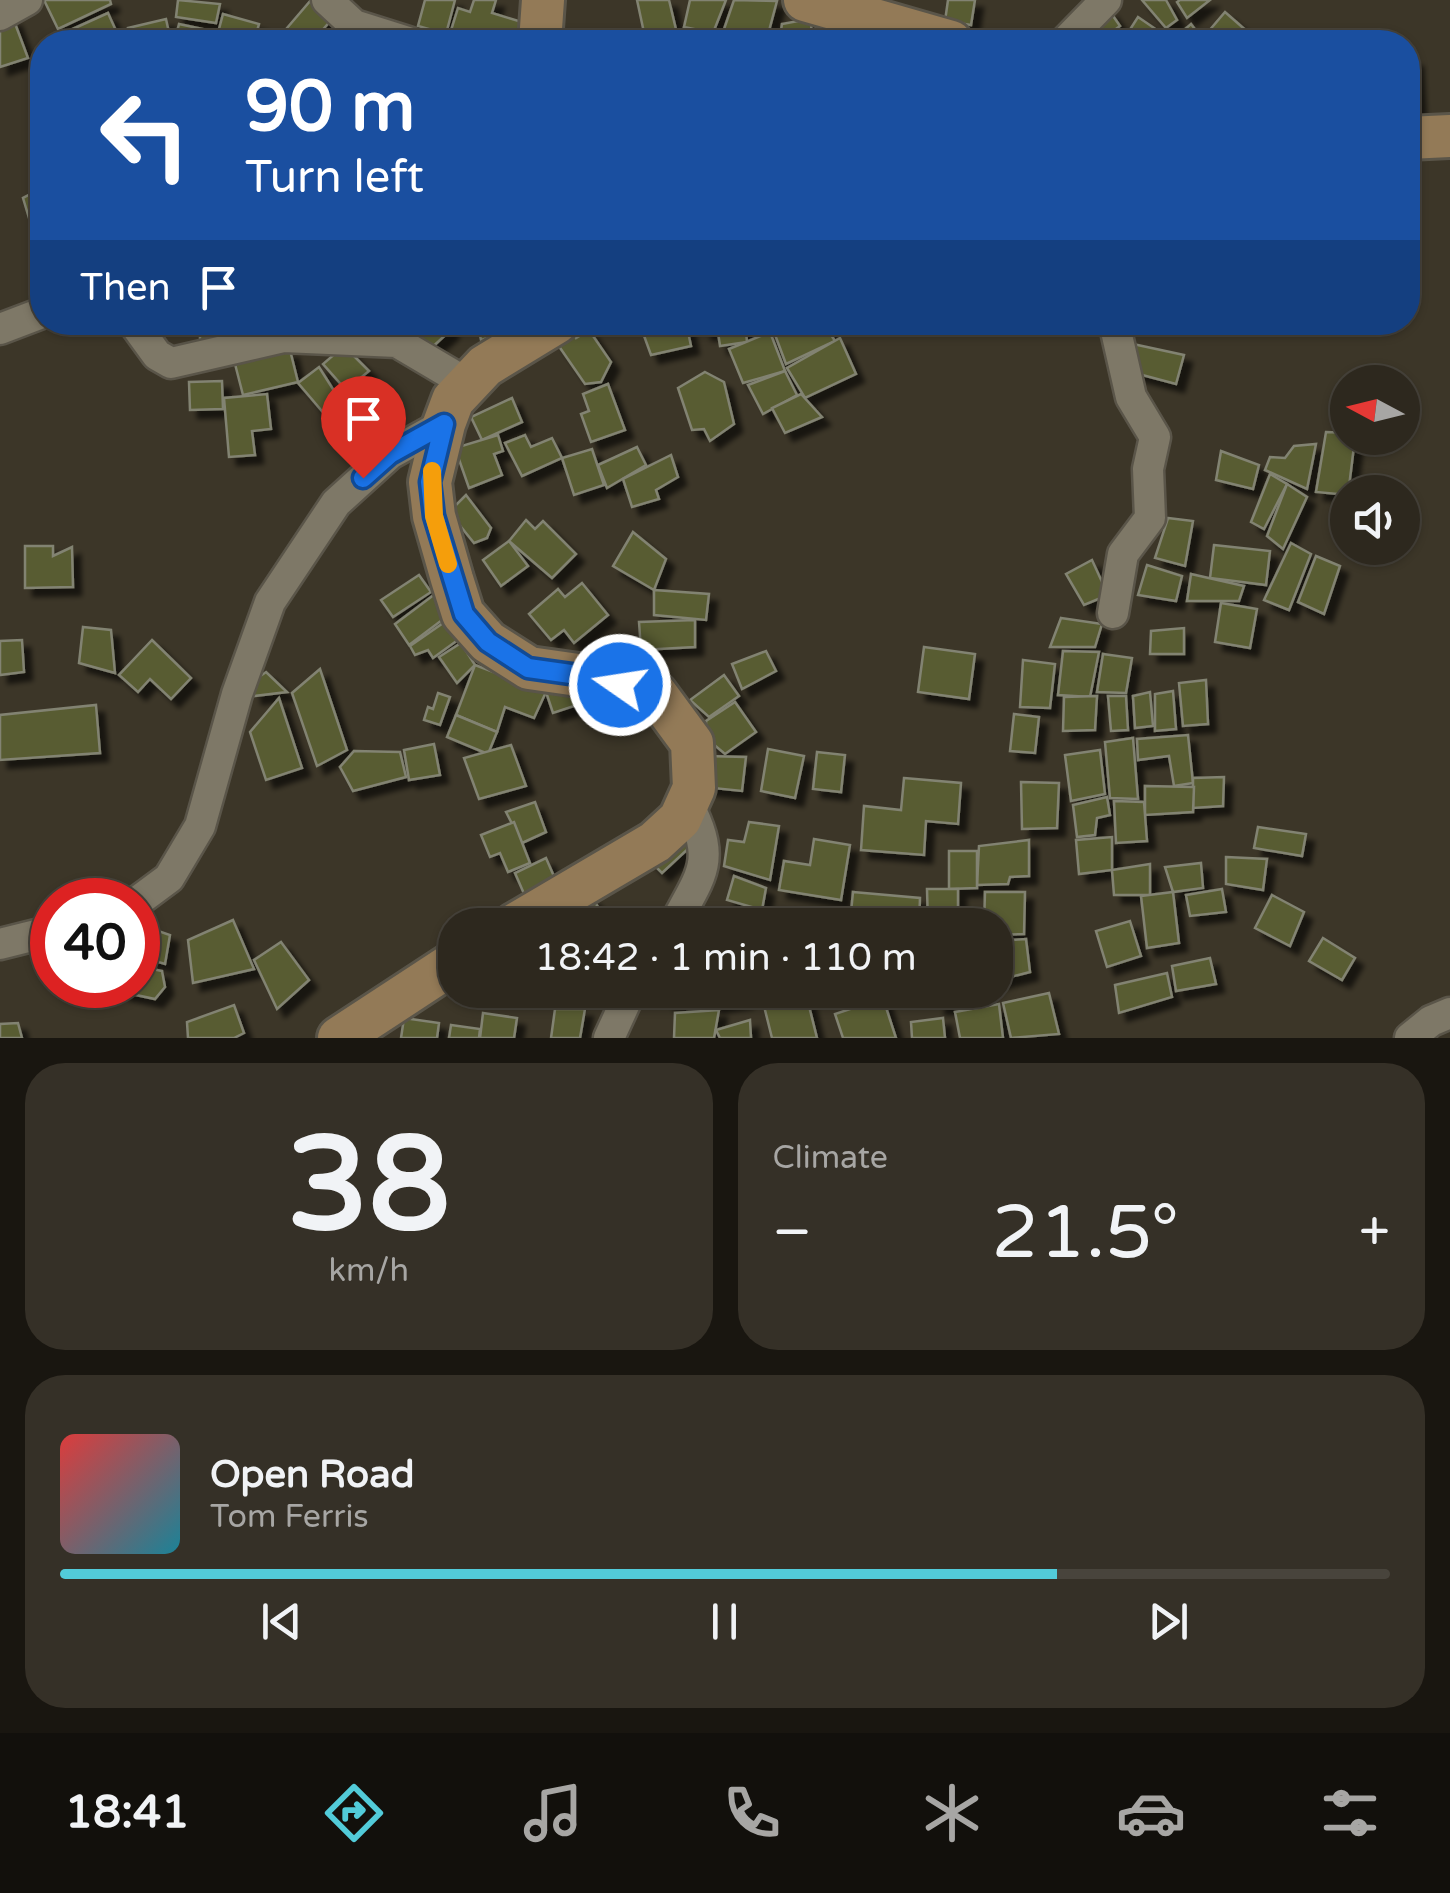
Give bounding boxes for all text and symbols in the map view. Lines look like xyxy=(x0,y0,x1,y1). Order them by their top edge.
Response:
text: 90 m xyxy=(245,66,415,150)
icon: left xyxy=(80,70,210,200)
text: Turn left xyxy=(245,151,424,205)
icon: arrive xyxy=(191,260,246,315)
text: Then xyxy=(80,265,171,311)
north arrow xyxy=(1330,365,1420,455)
map controls xyxy=(1330,365,1420,565)
pin xyxy=(321,376,406,479)
icon: arrive xyxy=(336,391,391,446)
button: sound xyxy=(1330,475,1420,565)
position arrow xyxy=(568,633,672,737)
speed limit sign: 40 xyxy=(30,878,160,1008)
text: 18:42 · 1 min · 110 m xyxy=(534,935,917,981)
text: 38 xyxy=(287,1109,450,1265)
text: Climate xyxy=(773,1139,888,1177)
text: 21.5° xyxy=(992,1188,1179,1278)
text: − xyxy=(773,1200,812,1266)
text: + xyxy=(1359,1200,1390,1266)
text: km/h xyxy=(329,1252,409,1290)
text: Open Road xyxy=(210,1452,415,1498)
text: Tom Ferris xyxy=(210,1498,369,1536)
icon: previous xyxy=(254,1594,309,1649)
icon: pause xyxy=(697,1594,752,1649)
icon: next xyxy=(1141,1594,1196,1649)
icon: directions xyxy=(319,1778,389,1848)
icon: music xyxy=(518,1778,588,1848)
icon: phone xyxy=(717,1778,787,1848)
icon: climate xyxy=(917,1778,987,1848)
icon: car xyxy=(1116,1778,1186,1848)
icon: filters xyxy=(1315,1778,1385,1848)
text: 18:41 xyxy=(65,1786,189,1840)

